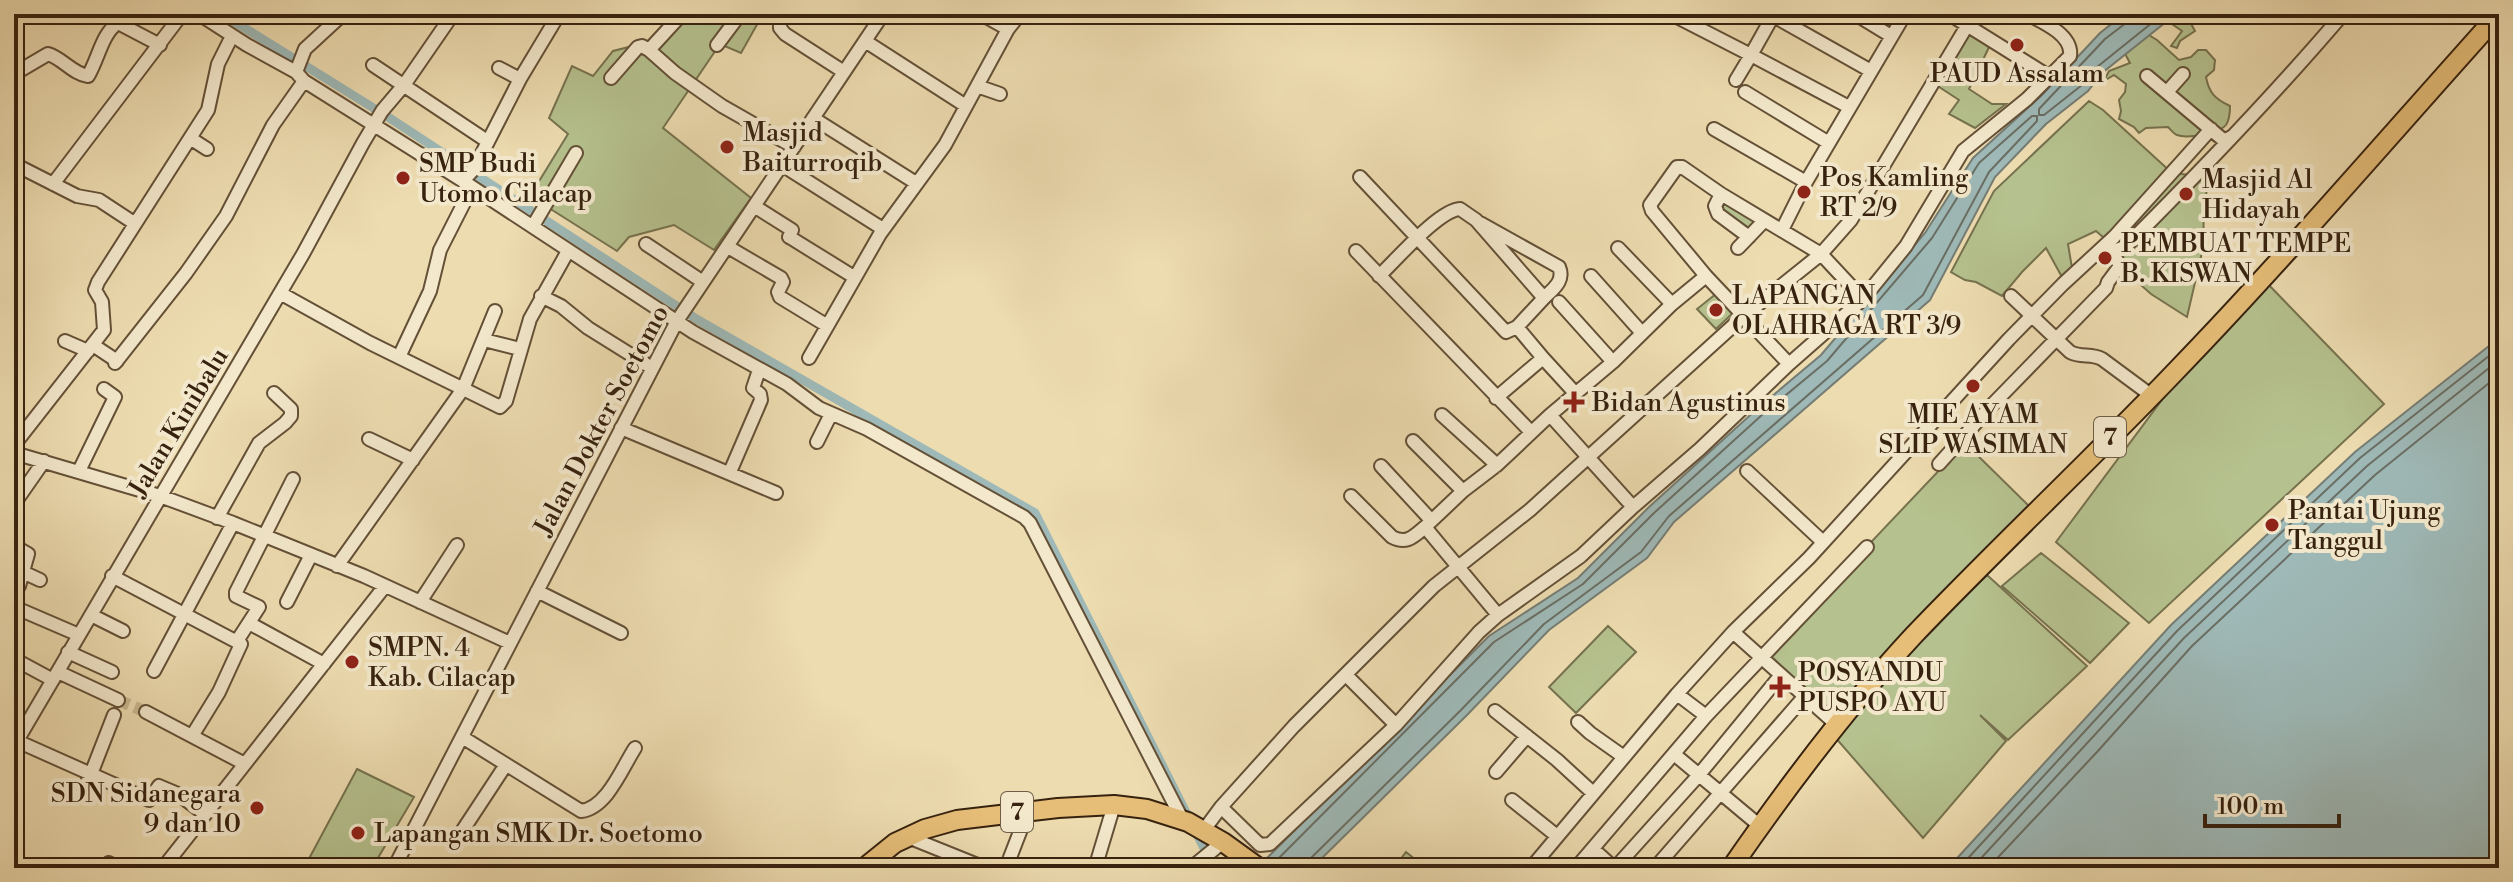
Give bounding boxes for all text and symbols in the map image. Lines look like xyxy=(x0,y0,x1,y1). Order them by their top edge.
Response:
marker: PAUD Assalam xyxy=(2008,36,2026,54)
place label: PAUD Assalam xyxy=(1930,58,2104,90)
place label: Masjid Baiturroqib xyxy=(742,117,882,179)
marker: Masjid Baiturroqib xyxy=(718,138,736,156)
place label: SMP Budi Utomo Cilacap xyxy=(419,148,593,210)
place label: Pos Kamling RT 2/9 xyxy=(1820,162,1969,224)
place label: Masjid Al Hidayah xyxy=(2202,164,2313,226)
marker: SMP Budi Utomo Cilacap xyxy=(394,169,412,187)
marker: Pos Kamling RT 2/9 xyxy=(1795,183,1813,201)
marker: Masjid Al Hidayah xyxy=(2177,185,2195,203)
place label: PEMBUAT TEMPE B. KISWAN xyxy=(2120,228,2351,290)
marker: PEMBUAT TEMPE B. KISWAN xyxy=(2096,249,2114,267)
place label: LAPANGAN OLAHRAGA RT 3/9 xyxy=(1732,280,1961,342)
street label: Jalan Dokter Soetomo xyxy=(527,300,676,542)
marker: LAPANGAN OLAHRAGA RT 3/9 xyxy=(1707,301,1725,319)
street label: Jalan Kinibalu xyxy=(121,342,236,504)
marker: MIE AYAM SLIP WASIMAN xyxy=(1964,377,1982,395)
place label: Bidan Agustinus xyxy=(1591,387,1786,419)
marker: Bidan Agustinus xyxy=(1563,391,1585,413)
place label: MIE AYAM SLIP WASIMAN xyxy=(1878,399,2068,461)
road number: 7 xyxy=(2094,417,2126,457)
place label: Pantai Ujung Tanggul xyxy=(2288,495,2441,557)
marker: Pantai Ujung Tanggul xyxy=(2263,516,2281,534)
place label: SMPN. 4 Kab. Cilacap xyxy=(368,632,516,694)
marker: SMPN. 4 Kab. Cilacap xyxy=(343,653,361,671)
place label: POSYANDU PUSPO AYU xyxy=(1798,657,1947,719)
marker: POSYANDU PUSPO AYU xyxy=(1769,676,1791,698)
place label: SDN Sidanegara 9 dan 10 xyxy=(51,778,242,840)
scale bar xyxy=(2205,778,2339,828)
road number: 7 xyxy=(1001,792,1033,832)
text: 100 m xyxy=(2217,792,2284,822)
marker: SDN Sidanegara 9 dan 10 xyxy=(248,799,266,817)
place label: Lapangan SMK Dr. Soetomo xyxy=(374,818,703,850)
marker: Lapangan SMK Dr. Soetomo xyxy=(349,824,367,842)

